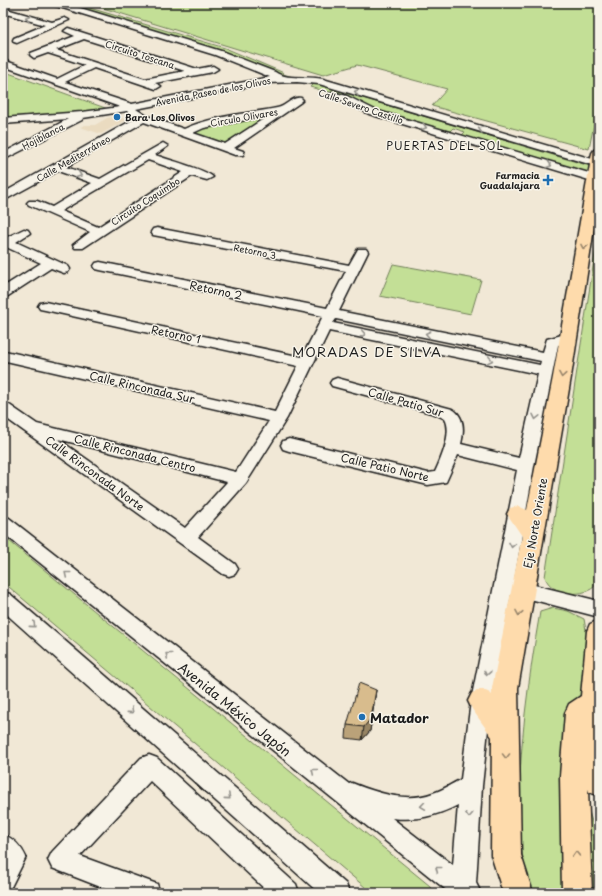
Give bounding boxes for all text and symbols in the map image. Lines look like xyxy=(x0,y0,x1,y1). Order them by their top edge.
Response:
one-way arrow xyxy=(24,14,31,23)
street label: Circuito Toscana xyxy=(104,36,177,72)
street label: Avenida Paseo de los Olivos xyxy=(154,73,272,109)
street label: Calle Severo Castillo xyxy=(317,85,405,127)
one-way arrow xyxy=(353,88,360,97)
street label: Circulo Olivares xyxy=(209,104,279,130)
place label: Bara Los Olivos xyxy=(125,110,196,124)
marker: Bara Los Olivos xyxy=(112,112,122,122)
street label: Hojiblanca xyxy=(19,119,67,153)
one-way arrow xyxy=(420,122,427,131)
one-way arrow xyxy=(478,125,485,134)
street label: Calle Mediterráneo xyxy=(33,131,113,185)
district label: PUERTAS DEL SOL xyxy=(386,137,504,154)
one-way arrow xyxy=(545,160,552,169)
place label: Farmacia Guadalajara xyxy=(480,168,541,192)
one-way arrow xyxy=(76,170,83,178)
street label: Circuito Coquimbo xyxy=(108,173,182,229)
marker: Farmacia Guadalajara xyxy=(543,175,553,185)
street label: Retorno 3 xyxy=(232,240,278,262)
one-way arrow xyxy=(580,244,588,250)
street label: Retorno 2 xyxy=(188,276,244,304)
street label: Retorno 1 xyxy=(150,320,203,348)
one-way arrow xyxy=(360,329,366,337)
one-way arrow xyxy=(425,330,431,338)
district label: MORADAS DE SILVA xyxy=(292,342,442,361)
one-way arrow xyxy=(487,355,493,363)
street label: Calle Rinconada Sur xyxy=(88,367,197,408)
one-way arrow xyxy=(558,372,567,378)
street label: Calle Patio Sur xyxy=(366,383,447,421)
one-way arrow xyxy=(533,414,541,421)
street label: Calle Rinconada Centro xyxy=(72,430,198,476)
street label: Calle Rinconada Norte xyxy=(42,431,148,515)
street label: Calle Patio Norte xyxy=(339,449,431,485)
street label: Eje Norte Oriente xyxy=(519,477,551,569)
one-way arrow xyxy=(509,542,517,548)
one-way arrow xyxy=(64,572,71,579)
one-way arrow xyxy=(515,610,524,616)
one-way arrow xyxy=(28,621,35,628)
one-way arrow xyxy=(166,653,173,660)
street label: Avenida México Japón xyxy=(175,657,295,761)
one-way arrow xyxy=(483,670,491,676)
one-way arrow xyxy=(126,706,134,713)
place label: Matador xyxy=(370,708,429,727)
marker: Matador xyxy=(357,712,367,722)
one-way arrow xyxy=(502,753,510,759)
one-way arrow xyxy=(311,769,318,776)
one-way arrow xyxy=(224,792,231,799)
one-way arrow xyxy=(420,801,426,810)
one-way arrow xyxy=(465,812,474,818)
one-way arrow xyxy=(572,851,580,857)
one-way arrow xyxy=(435,867,442,874)

